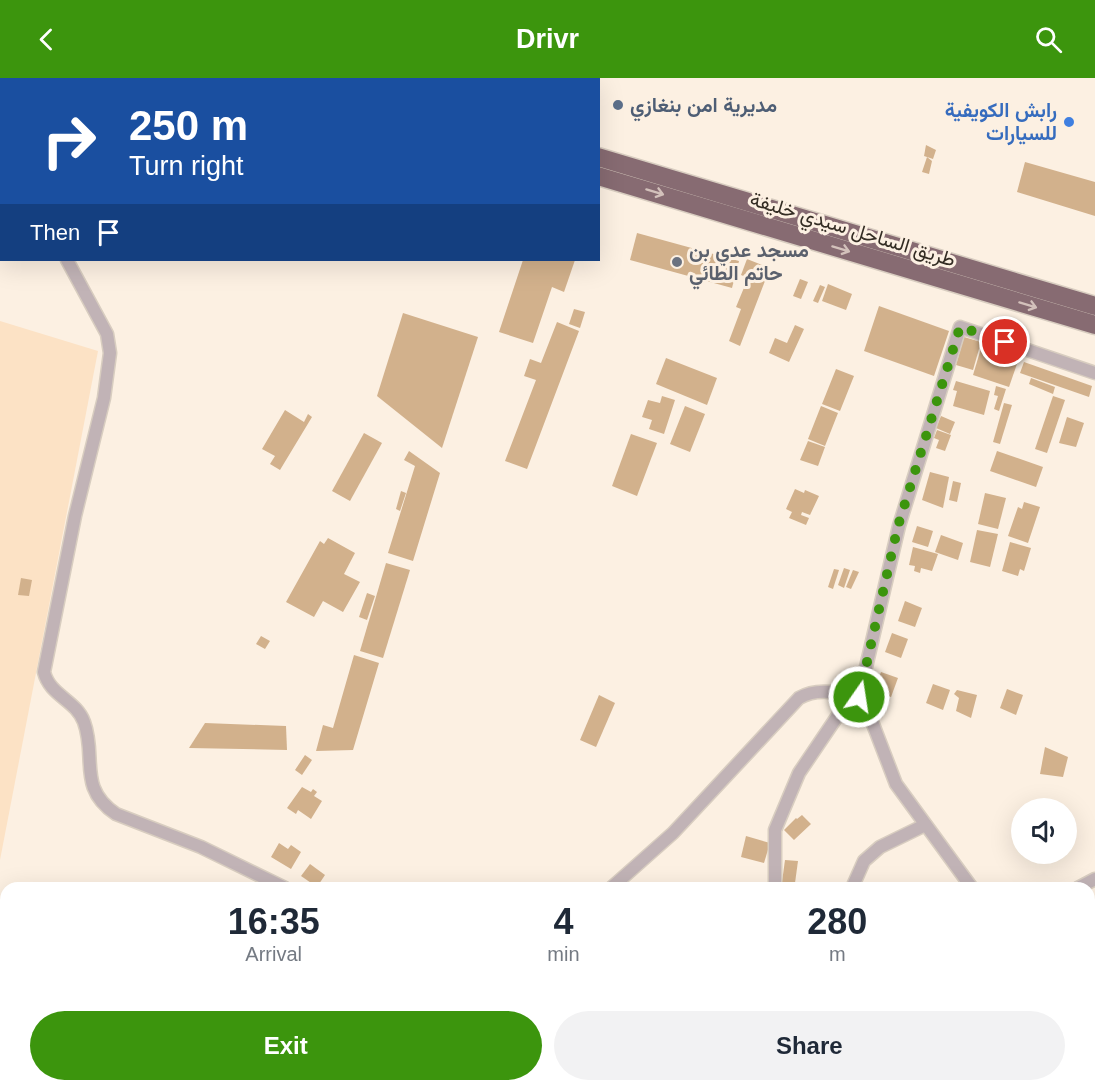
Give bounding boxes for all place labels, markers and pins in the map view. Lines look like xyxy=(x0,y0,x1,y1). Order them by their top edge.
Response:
place label: مديرية امن بنغازي xyxy=(630,94,777,122)
marker: مديرية امن بنغازي xyxy=(611,98,625,112)
place label: رابش الكويفية للسيارات xyxy=(945,99,1057,146)
marker: رابش الكويفية للسيارات xyxy=(1062,115,1076,129)
place label: مسجد عدي بن حاتم الطائي xyxy=(689,239,809,290)
marker: مسجد عدي بن حاتم الطائي xyxy=(670,255,684,269)
pin xyxy=(979,316,1030,367)

